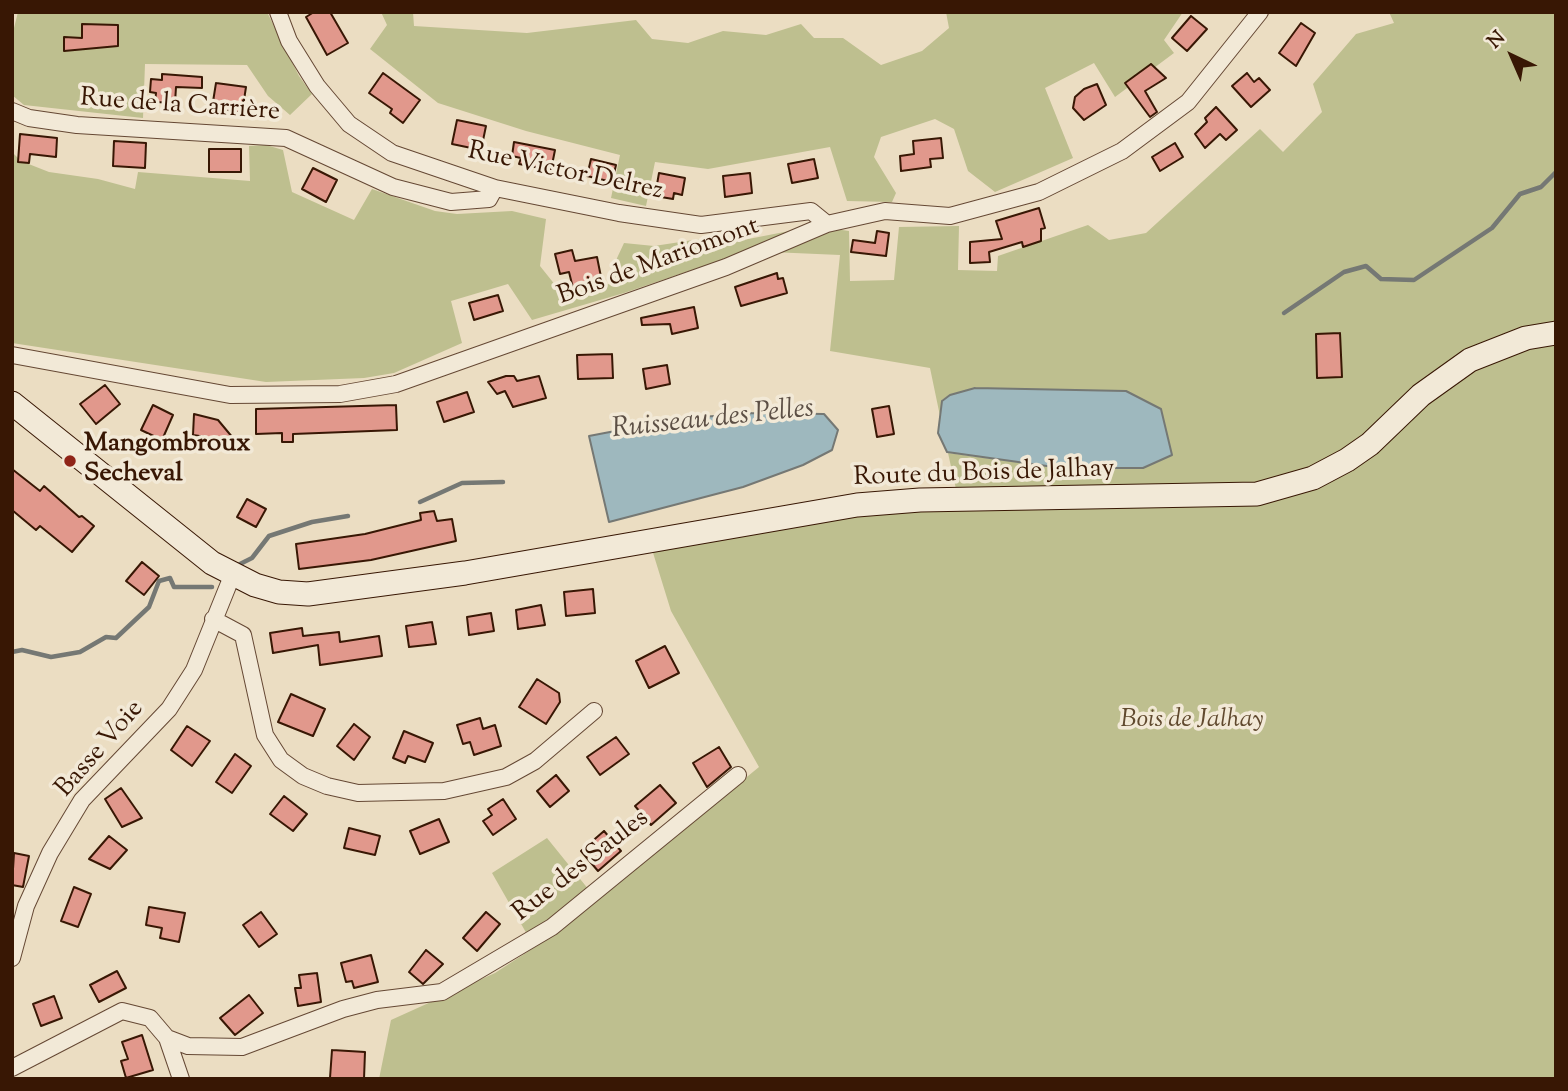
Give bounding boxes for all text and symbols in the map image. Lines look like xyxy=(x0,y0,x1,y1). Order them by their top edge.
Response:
north arrow xyxy=(1477,21,1547,91)
text: N xyxy=(1482,26,1512,56)
street label: Rue de la Carrière xyxy=(79,84,281,130)
street label: Rue Victor Delrez xyxy=(465,137,665,209)
street label: Bois de Mariomont xyxy=(554,212,764,314)
water label: Ruisseau des Pelles xyxy=(610,394,816,448)
place label: Mangombroux Secheval xyxy=(84,430,250,492)
marker: Mangombroux Secheval xyxy=(62,453,78,469)
street label: Route du Bois de Jalhay xyxy=(853,455,1115,495)
street label: Basse Voie xyxy=(50,695,152,805)
park label: Bois de Jalhay xyxy=(1121,706,1263,738)
street label: Rue des Saules xyxy=(508,804,656,930)

